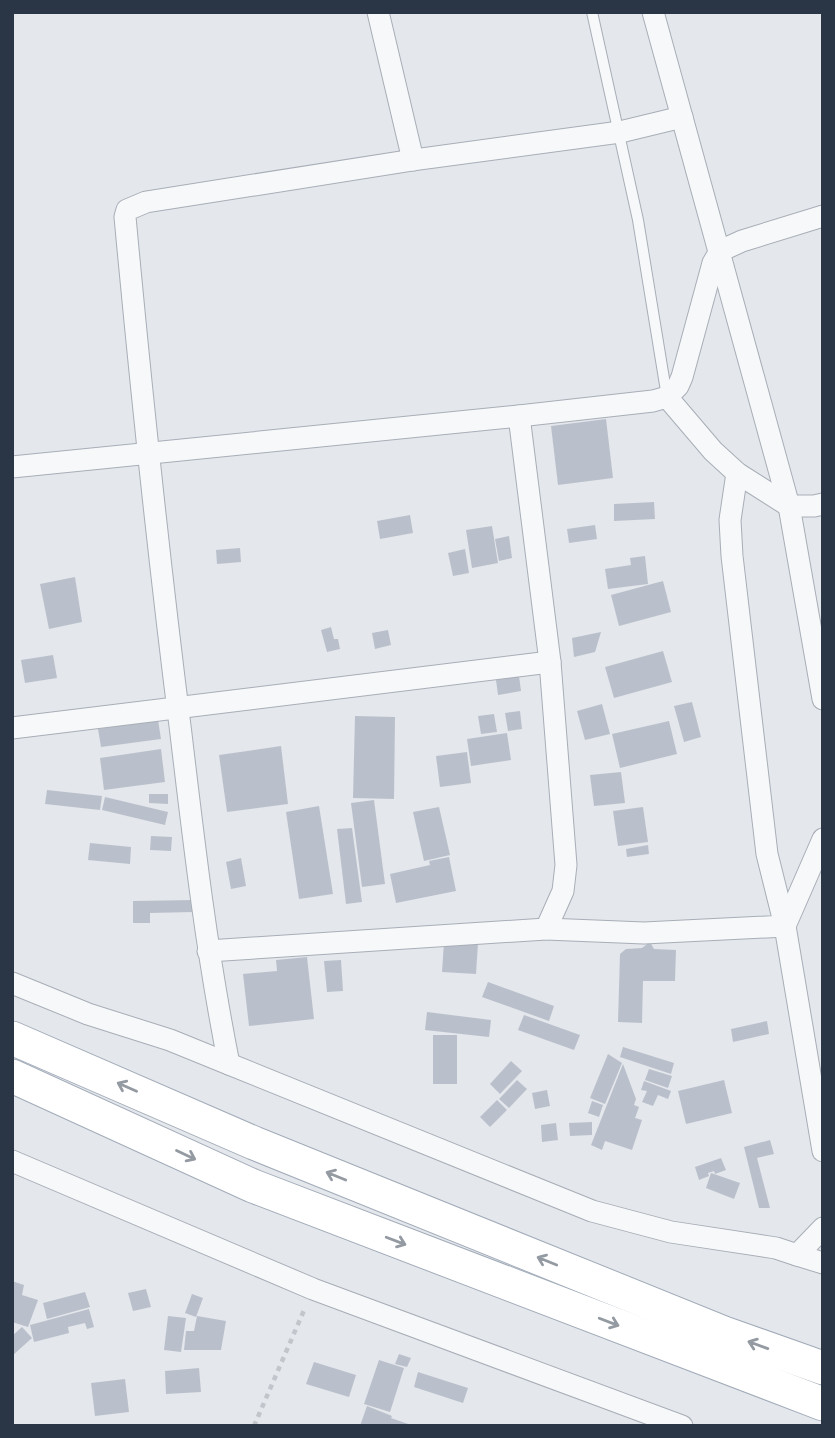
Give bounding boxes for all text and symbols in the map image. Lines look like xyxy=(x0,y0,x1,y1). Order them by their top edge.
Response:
one-way arrow xyxy=(116,1080,138,1093)
one-way arrow xyxy=(175,1149,196,1162)
one-way arrow xyxy=(326,1169,348,1182)
one-way arrow xyxy=(385,1236,407,1248)
one-way arrow xyxy=(537,1254,558,1267)
one-way arrow xyxy=(597,1317,619,1329)
one-way arrow xyxy=(748,1338,770,1350)

